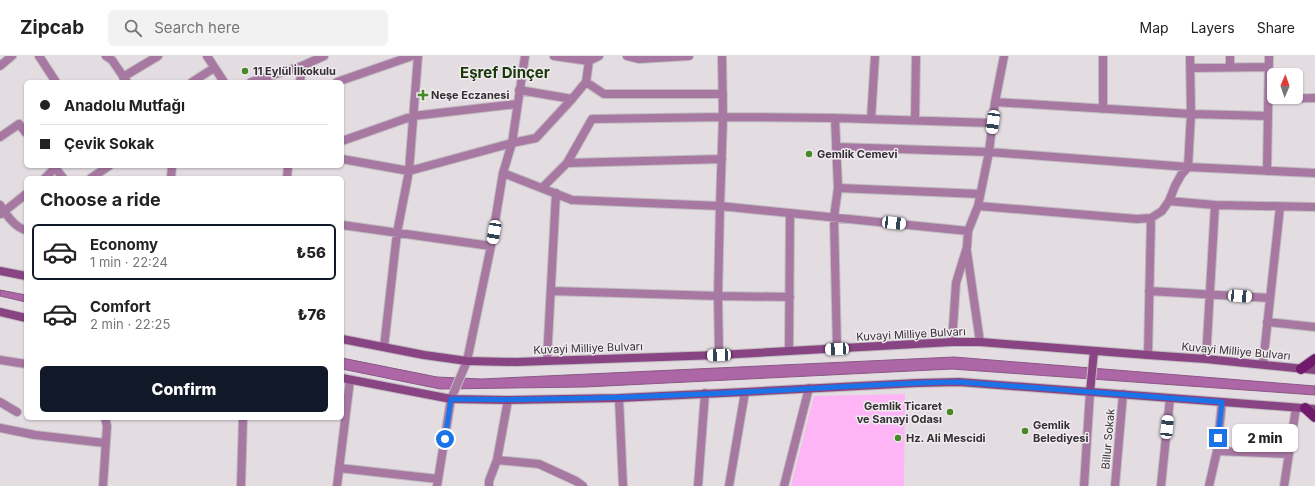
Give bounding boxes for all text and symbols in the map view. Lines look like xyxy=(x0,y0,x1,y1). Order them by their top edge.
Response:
search box xyxy=(108,10,388,46)
text: Zipcab xyxy=(20,16,84,39)
icon: search xyxy=(122,17,144,39)
text: Search here xyxy=(154,18,240,37)
text: Map xyxy=(1140,19,1169,36)
text: Layers xyxy=(1191,19,1235,36)
text: Share xyxy=(1257,19,1295,36)
district label: Eşref Dinçer xyxy=(460,63,550,82)
place label: 11 Eylül İlkokulu xyxy=(253,64,336,78)
marker: 11 Eylül İlkokulu xyxy=(240,66,250,76)
north arrow xyxy=(1267,68,1303,104)
map controls xyxy=(1267,68,1303,104)
place label: Neşe Eczanesi xyxy=(431,88,509,102)
marker: Neşe Eczanesi xyxy=(418,90,428,100)
text: Anadolu Mutfağı xyxy=(64,96,185,115)
car xyxy=(985,109,1001,135)
text: Çevik Sokak xyxy=(64,134,154,153)
place label: Gemlik Cemevi xyxy=(817,147,897,161)
marker: Gemlik Cemevi xyxy=(804,149,814,159)
text: Choose a ride xyxy=(40,189,161,210)
car xyxy=(881,216,907,230)
car xyxy=(486,219,502,245)
icon: car xyxy=(42,234,78,270)
text: Economy xyxy=(90,235,158,254)
text: ₺56 xyxy=(296,243,326,262)
text: 1 min · 22:24 xyxy=(90,254,168,270)
car xyxy=(1228,289,1252,303)
icon: car xyxy=(42,296,78,332)
text: Comfort xyxy=(90,297,151,316)
text: ₺76 xyxy=(298,305,326,324)
text: 2 min · 22:25 xyxy=(90,316,170,332)
street label: Kuvayi Milliye Bulvarı xyxy=(856,324,966,344)
street label: Kuvayi Milliye Bulvarı xyxy=(533,339,643,357)
street label: Kuvayi Milliye Bulvarı xyxy=(1181,339,1291,363)
car xyxy=(825,342,849,356)
car xyxy=(707,349,731,361)
button: Confirm xyxy=(40,366,328,412)
place label: Gemlik Ticaret ve Sanayi Odası xyxy=(857,399,942,426)
marker: Gemlik Ticaret ve Sanayi Odası xyxy=(945,407,955,417)
street label: Billur Sokak xyxy=(1098,408,1118,470)
car xyxy=(1160,414,1174,440)
place label: Gemlik Belediyesi xyxy=(1033,418,1088,445)
callout: 2 min xyxy=(1232,424,1298,452)
marker: Gemlik Belediyesi xyxy=(1020,426,1030,436)
route end xyxy=(1209,429,1227,447)
route start xyxy=(436,430,454,448)
text: 2 min xyxy=(1247,430,1283,446)
place label: Hz. Ali Mescidi xyxy=(906,431,986,445)
marker: Hz. Ali Mescidi xyxy=(893,433,903,443)

